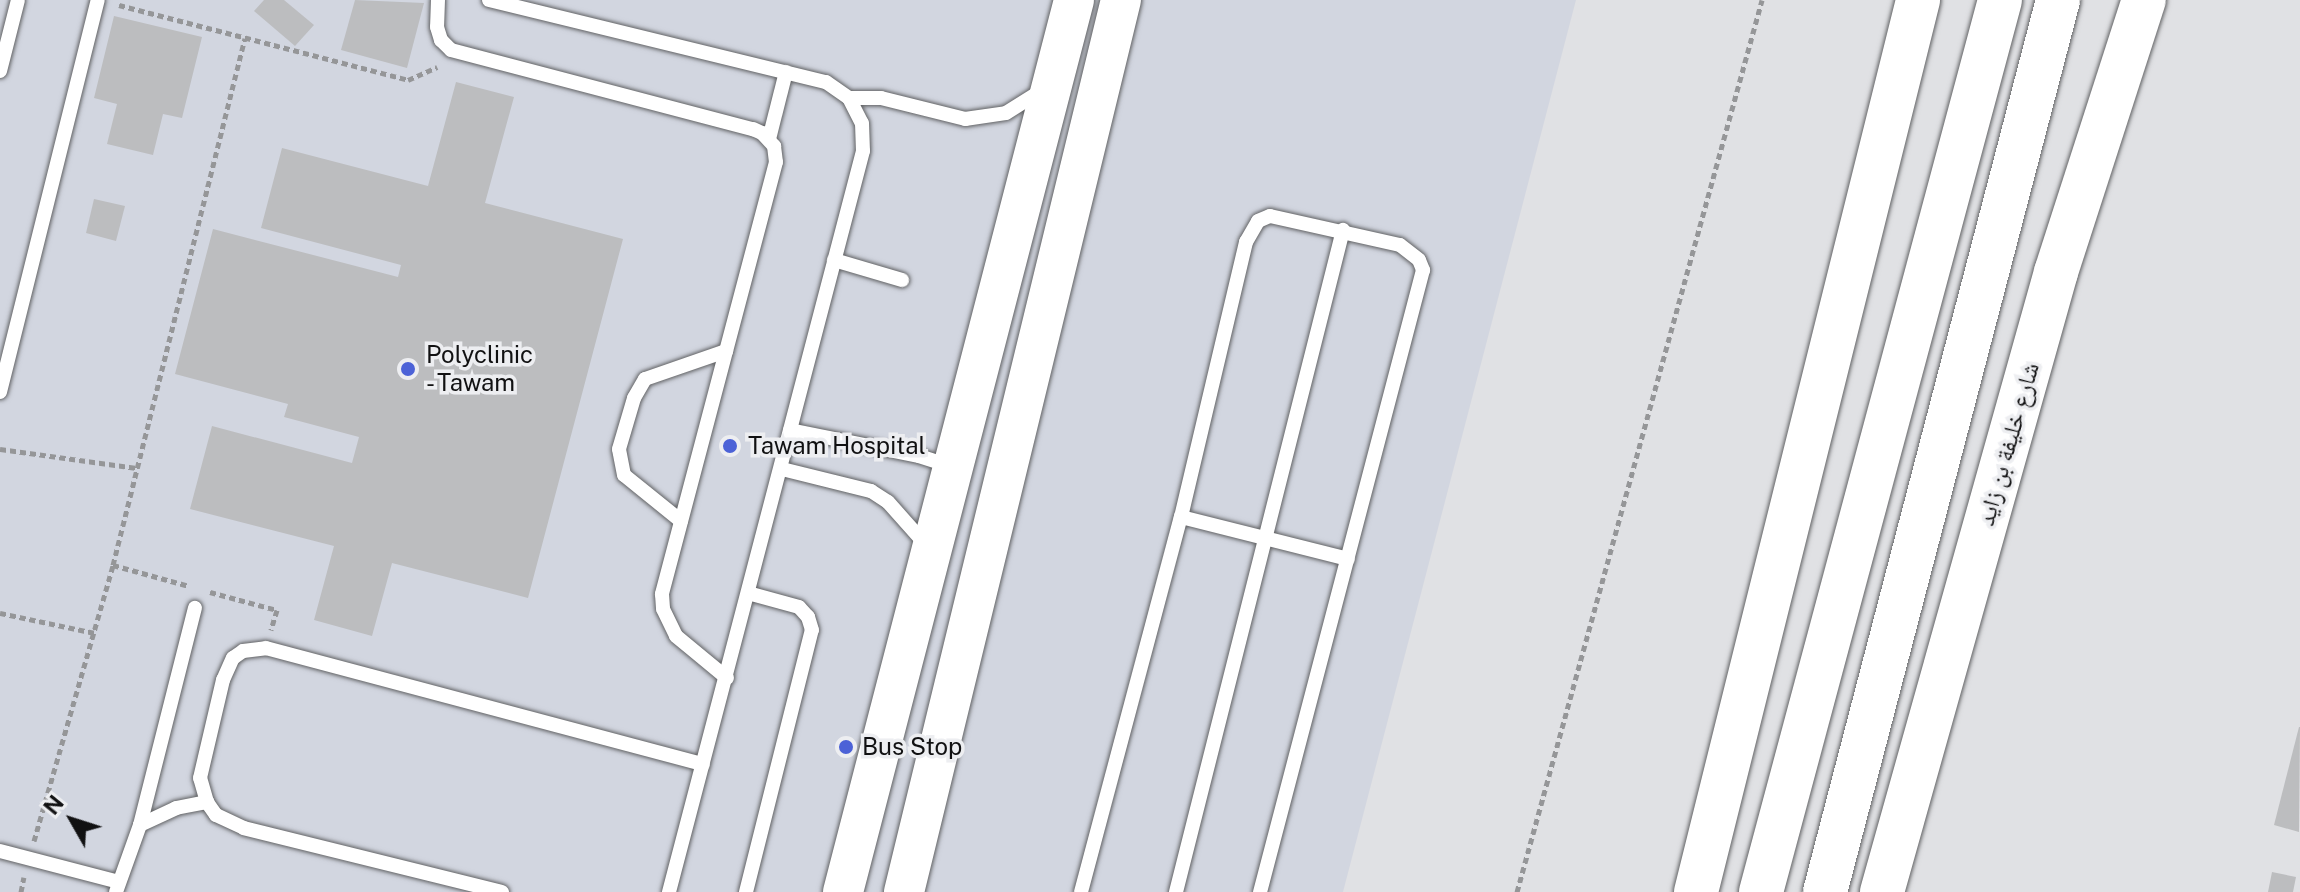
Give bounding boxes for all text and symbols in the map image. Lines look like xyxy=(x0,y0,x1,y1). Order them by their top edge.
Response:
place label: Polyclinic - Tawam xyxy=(426,341,533,397)
marker: Polyclinic - Tawam xyxy=(397,358,419,380)
street label: شارع خليفة بن زايد xyxy=(1971,359,2045,529)
place label: Tawam Hospital xyxy=(748,432,926,460)
marker: Tawam Hospital xyxy=(719,435,741,457)
place label: Bus Stop xyxy=(862,733,962,761)
marker: Bus Stop xyxy=(837,738,855,756)
north arrow xyxy=(32,780,112,860)
text: N xyxy=(38,790,69,820)

